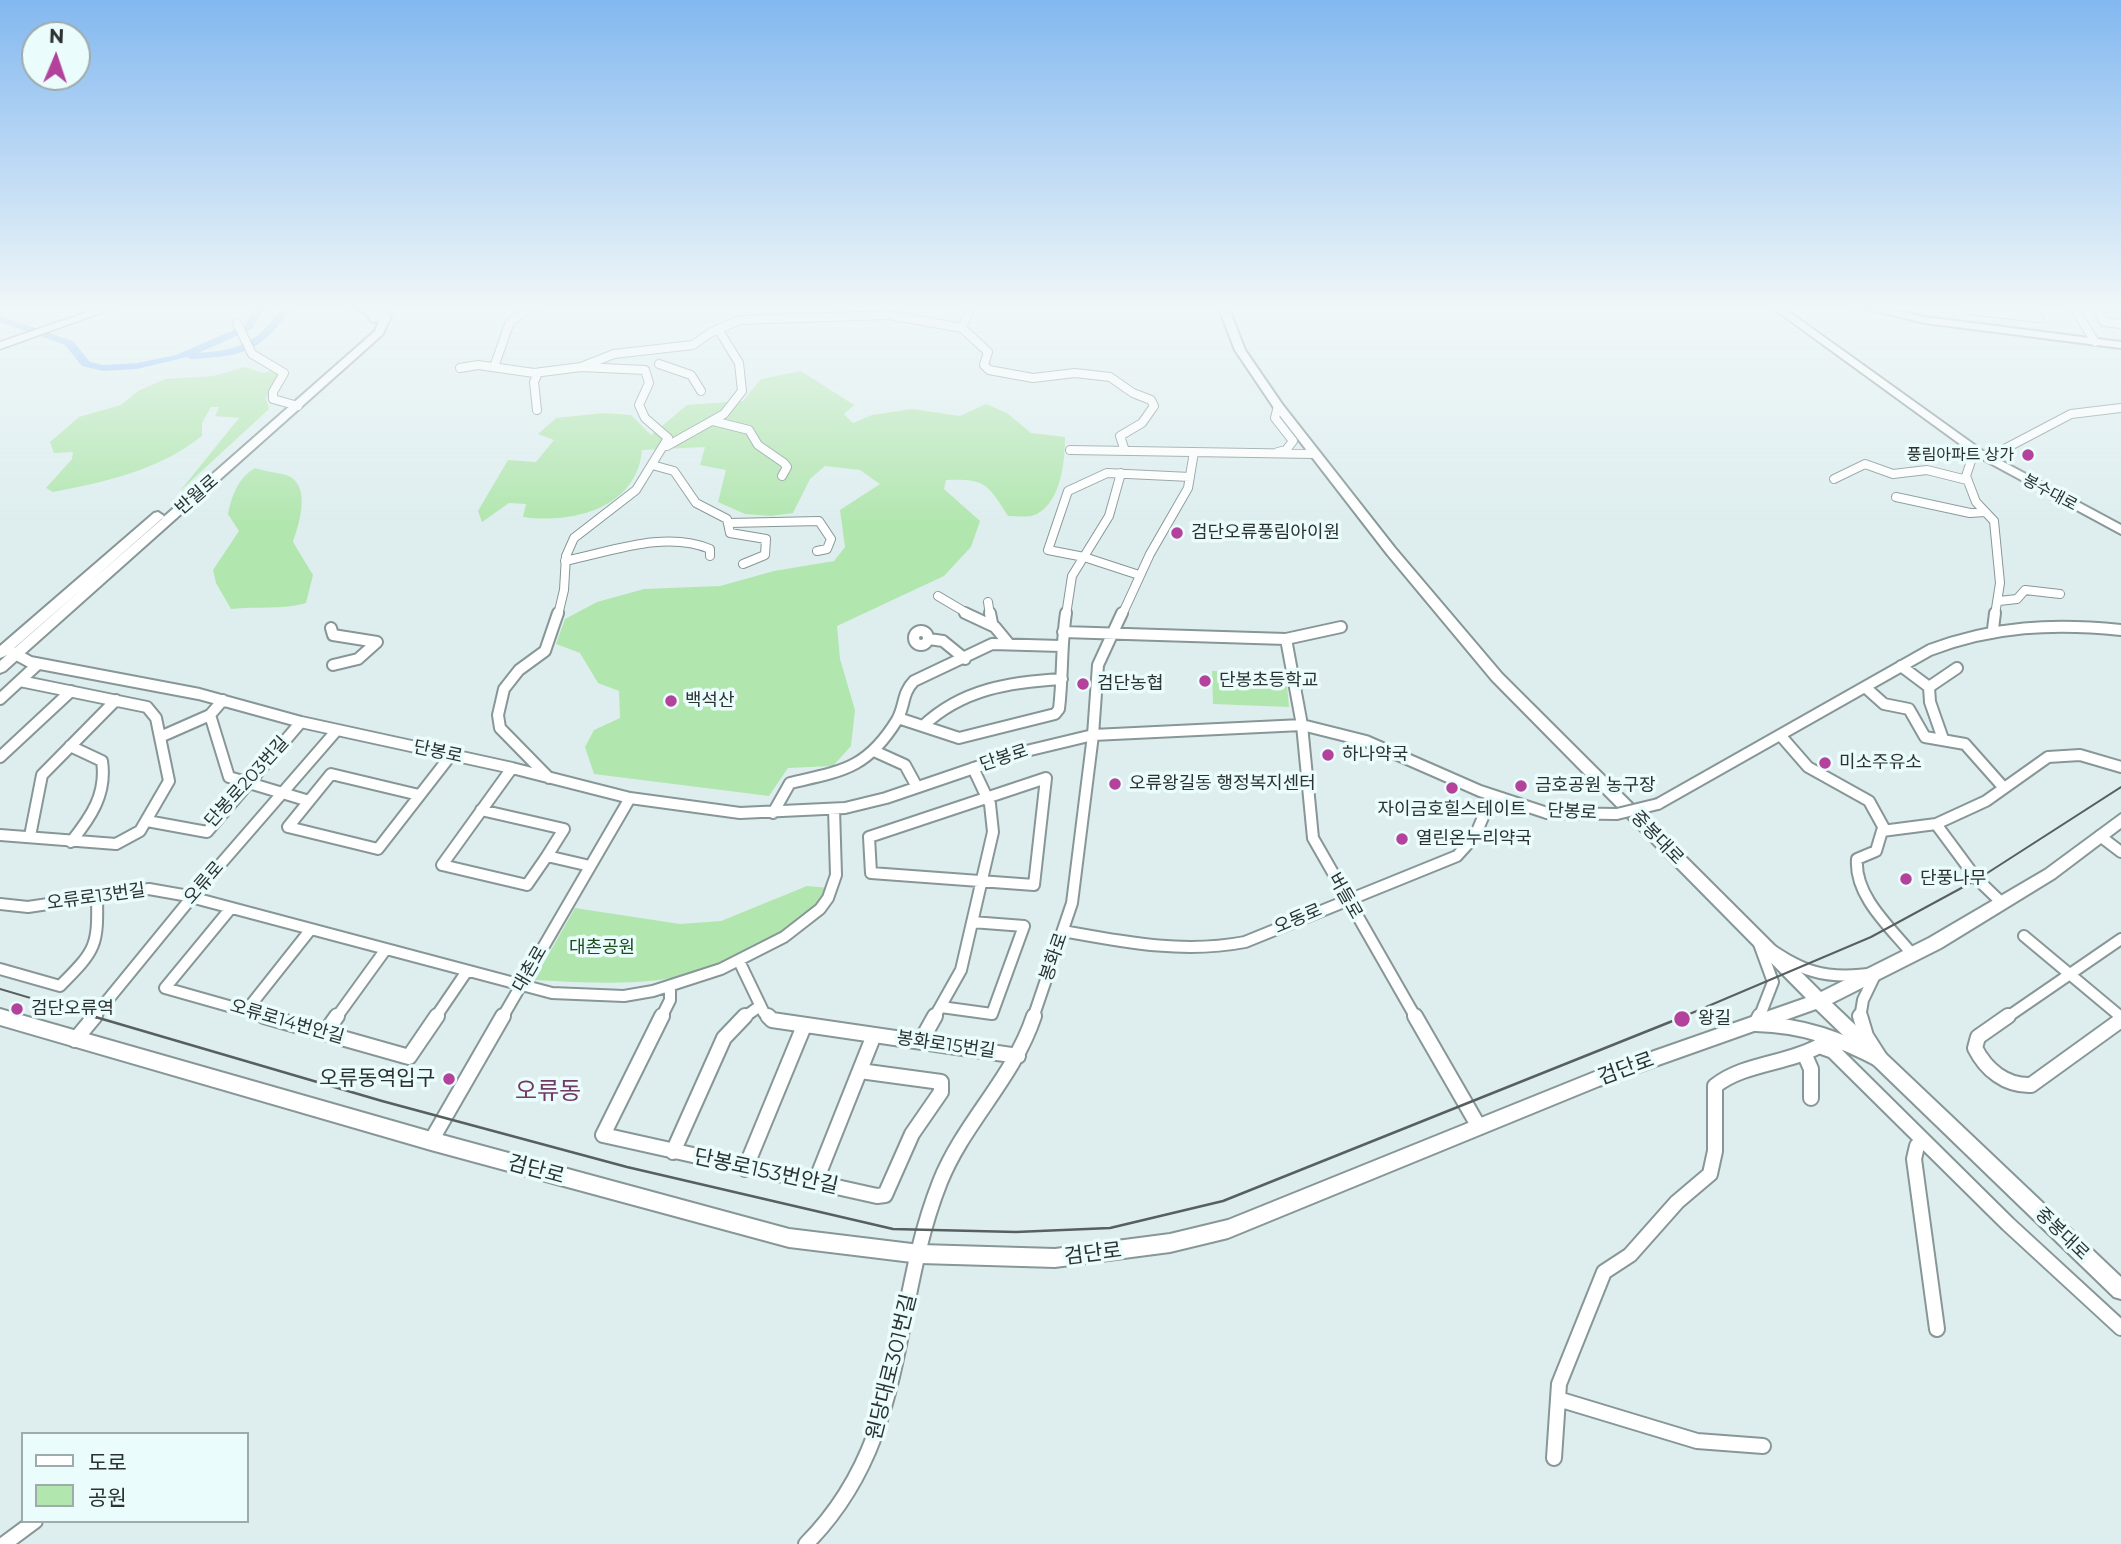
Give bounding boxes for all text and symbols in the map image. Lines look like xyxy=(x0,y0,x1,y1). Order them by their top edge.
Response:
north arrow xyxy=(21,21,91,91)
text: N xyxy=(49,25,65,48)
place label: 풍림아파트 상가 xyxy=(1907,445,2014,465)
marker: 풍림아파트 상가 xyxy=(2020,447,2036,463)
street label: 반월로 xyxy=(171,471,223,519)
street label: 봉수대로 xyxy=(2019,471,2081,515)
place label: 검단오류풍림아이원 xyxy=(1191,522,1340,544)
marker: 검단오류풍림아이원 xyxy=(1169,525,1185,541)
place label: 단봉초등학교 xyxy=(1219,670,1318,692)
place label: 검단농협 xyxy=(1097,673,1163,695)
marker: 단봉초등학교 xyxy=(1197,673,1213,689)
marker: 검단농협 xyxy=(1075,676,1091,692)
place label: 백석산 xyxy=(685,690,735,712)
marker: 백석산 xyxy=(663,693,679,709)
street label: 단봉로203번길 xyxy=(201,732,293,832)
street label: 단봉로 xyxy=(411,736,465,768)
street label: 단봉로 xyxy=(977,740,1031,776)
place label: 하나약국 xyxy=(1342,744,1408,766)
marker: 하나약국 xyxy=(1320,747,1336,763)
place label: 미소주유소 xyxy=(1839,752,1922,774)
marker: 미소주유소 xyxy=(1817,755,1833,771)
place label: 오류왕길동 행정복지센터 xyxy=(1129,773,1316,795)
place label: 금호공원 농구장 xyxy=(1535,775,1656,797)
marker: 오류왕길동 행정복지센터 xyxy=(1107,776,1123,792)
marker: 금호공원 농구장 xyxy=(1513,778,1529,794)
marker: 자이금호힐스테이트 xyxy=(1444,780,1460,796)
place label: 자이금호힐스테이트 xyxy=(1377,799,1527,821)
street label: 단봉로 xyxy=(1547,800,1597,824)
street label: 중봉대로 xyxy=(1626,807,1688,869)
place label: 열린온누리약국 xyxy=(1416,828,1532,850)
marker: 열린온누리약국 xyxy=(1394,831,1410,847)
street label: 오류로 xyxy=(180,857,228,909)
place label: 단풍나무 xyxy=(1920,868,1986,890)
street label: 버들로 xyxy=(1323,869,1367,923)
marker: 단풍나무 xyxy=(1898,871,1914,887)
street label: 오류로13번길 xyxy=(45,879,147,915)
street label: 오동로 xyxy=(1271,899,1325,939)
street label: 봉화로 xyxy=(1036,930,1072,984)
park label: 대촌공원 xyxy=(569,937,635,959)
street label: 대촌로 xyxy=(508,942,552,996)
street label: 오류로14번안길 xyxy=(227,995,347,1049)
place label: 검단오류역 xyxy=(31,998,114,1020)
marker: 검단오류역 xyxy=(9,1001,25,1017)
place label: 왕길 xyxy=(1698,1008,1731,1030)
marker: 왕길 xyxy=(1672,1009,1692,1029)
street label: 봉화로15번길 xyxy=(895,1027,997,1063)
street label: 검단로 xyxy=(1594,1047,1658,1091)
place label: 오류동역입구 xyxy=(319,1066,435,1092)
marker: 오류동역입구 xyxy=(441,1071,457,1087)
district label: 오류동 xyxy=(515,1078,581,1106)
street label: 단봉로153번안길 xyxy=(691,1144,841,1200)
street label: 검단로 xyxy=(505,1150,567,1190)
street label: 중봉대로 xyxy=(2031,1203,2093,1265)
street label: 검단로 xyxy=(1063,1238,1123,1270)
street label: 원당대로301번길 xyxy=(862,1292,922,1442)
legend xyxy=(21,1432,248,1523)
text: 도로 xyxy=(88,1450,127,1475)
text: 공원 xyxy=(88,1485,127,1510)

